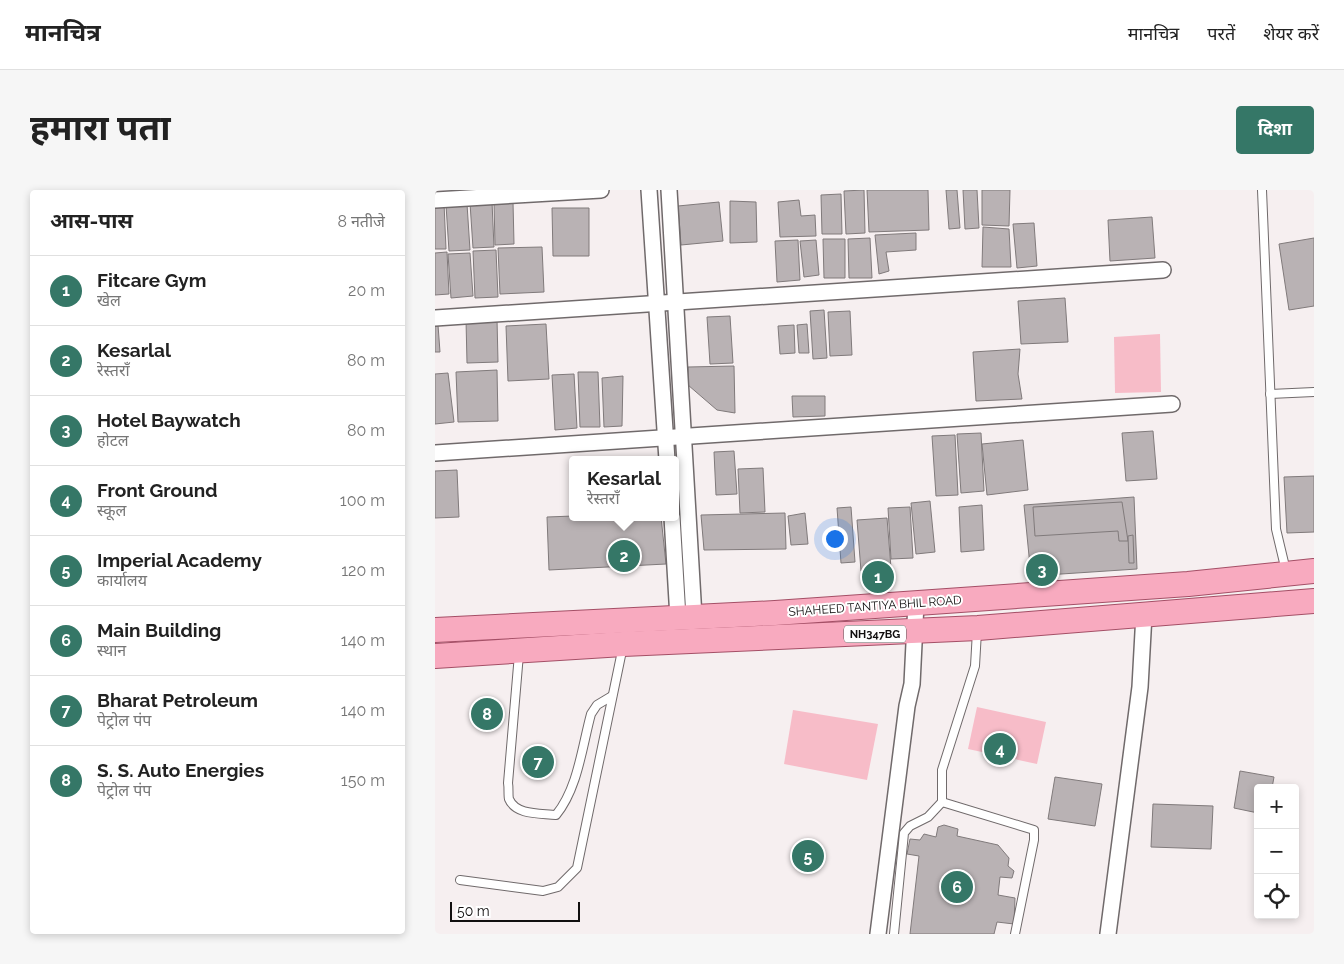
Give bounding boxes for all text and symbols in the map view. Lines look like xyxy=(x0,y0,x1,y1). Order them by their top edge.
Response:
text: मानचित्र xyxy=(25,18,101,47)
text: मानचित्र xyxy=(1128,23,1179,44)
text: परतें xyxy=(1207,23,1235,44)
text: शेयर करें xyxy=(1263,23,1319,44)
button: दिशा xyxy=(1236,106,1314,154)
text: हमारा पता xyxy=(30,107,171,148)
text: आस-पास xyxy=(50,208,133,233)
text: 8 नतीजे xyxy=(337,212,385,231)
text: Fitcare Gym xyxy=(97,269,206,291)
text: 1 xyxy=(62,281,70,300)
text: 20 m xyxy=(348,281,385,300)
text: खेल xyxy=(97,291,121,310)
text: Kesarlal xyxy=(97,339,171,361)
text: 2 xyxy=(61,351,71,370)
text: 80 m xyxy=(347,351,385,370)
text: रेस्तराँ xyxy=(97,361,130,380)
text: Hotel Baywatch xyxy=(97,409,241,431)
text: 3 xyxy=(62,421,70,440)
text: 80 m xyxy=(347,421,385,440)
text: होटल xyxy=(97,431,129,450)
popup xyxy=(569,456,679,521)
text: Kesarlal xyxy=(587,467,661,489)
text: Front Ground xyxy=(97,479,217,501)
text: रेस्तराँ xyxy=(587,489,620,508)
text: 4 xyxy=(61,491,71,510)
text: 100 m xyxy=(340,491,385,510)
text: स्कूल xyxy=(97,501,126,520)
your location xyxy=(822,526,848,552)
pin: 2 xyxy=(608,537,640,575)
text: Imperial Academy xyxy=(97,549,262,571)
pin: 3 xyxy=(1026,551,1058,589)
pin: 1 xyxy=(862,558,894,596)
text: 5 xyxy=(62,561,70,580)
text: 120 m xyxy=(341,561,385,580)
text: कार्यालय xyxy=(97,571,147,590)
street label: SHAHEED TANTIYA BHIL ROAD xyxy=(788,593,962,619)
text: Main Building xyxy=(97,619,221,641)
road number: NH347BG xyxy=(844,626,906,642)
text: 6 xyxy=(61,631,71,650)
text: 140 m xyxy=(341,631,385,650)
text: स्थान xyxy=(97,641,126,660)
text: Bharat Petroleum xyxy=(97,689,258,711)
pin: 8 xyxy=(471,695,503,733)
text: 7 xyxy=(62,701,70,720)
text: 140 m xyxy=(341,701,385,720)
text: पेट्रोल पंप xyxy=(97,711,151,730)
pin: 4 xyxy=(984,730,1016,768)
pin: 7 xyxy=(522,743,554,781)
text: S. S. Auto Energies xyxy=(97,759,264,781)
text: 8 xyxy=(61,771,71,790)
text: 150 m xyxy=(341,771,385,790)
text: पेट्रोल पंप xyxy=(97,781,151,800)
map controls xyxy=(1254,784,1299,919)
button: + xyxy=(1254,784,1299,829)
button: − xyxy=(1254,829,1299,874)
pin: 5 xyxy=(792,837,824,875)
pin: 6 xyxy=(941,868,973,906)
button: locate xyxy=(1254,874,1299,919)
scale bar xyxy=(450,899,580,922)
text: 50 m xyxy=(457,903,490,919)

